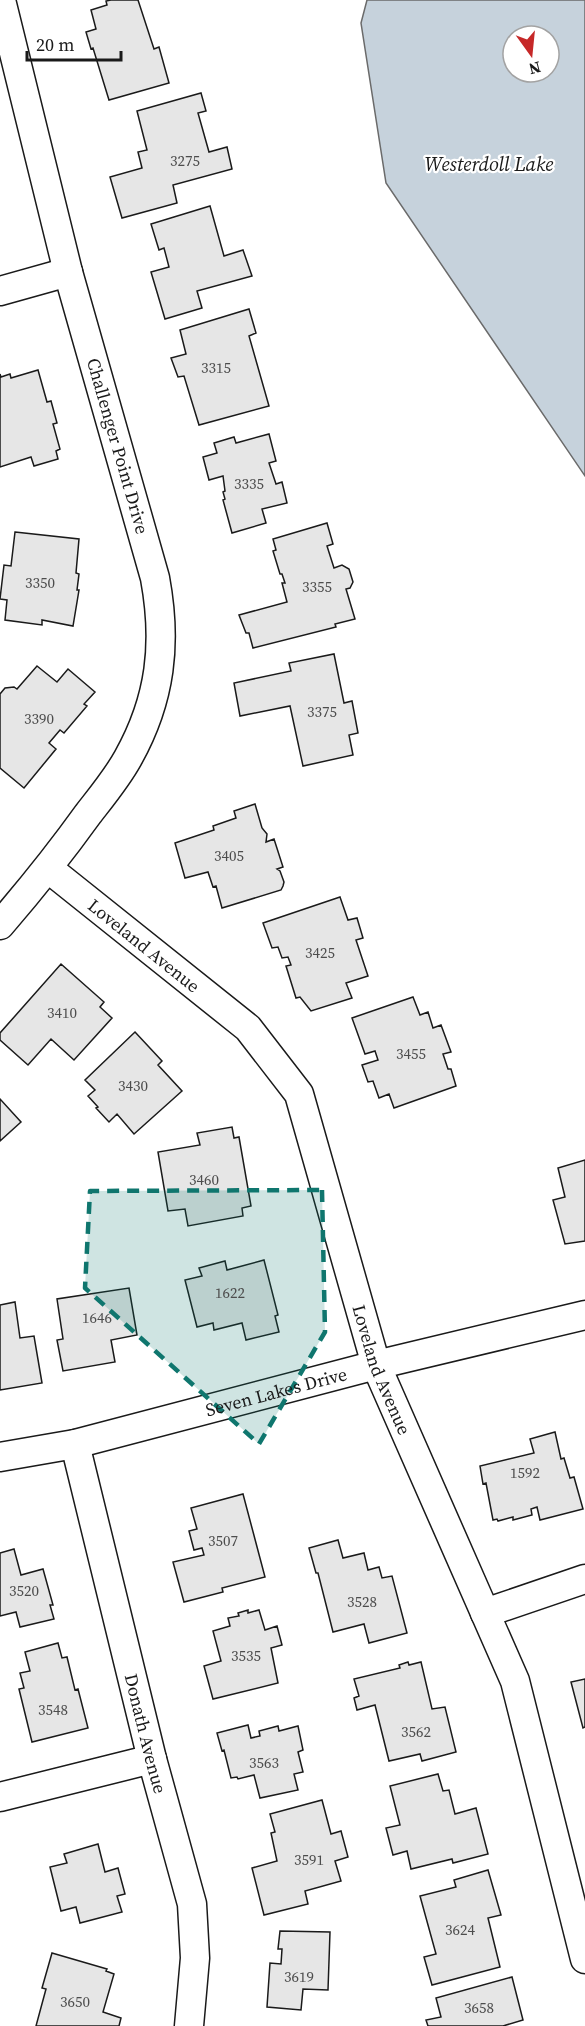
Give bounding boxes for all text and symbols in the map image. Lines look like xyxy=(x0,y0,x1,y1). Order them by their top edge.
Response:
scale bar xyxy=(27,24,122,62)
north arrow xyxy=(501,24,561,84)
text: 20 m xyxy=(36,32,74,57)
text: N xyxy=(526,56,543,81)
house number: 3275 xyxy=(170,150,200,171)
water label: Westerdoll Lake xyxy=(425,150,553,178)
street label: Challenger Point Drive xyxy=(81,355,155,537)
house number: 3315 xyxy=(201,357,231,378)
house number: 3335 xyxy=(234,473,264,494)
house number: 3350 xyxy=(25,572,55,593)
house number: 3355 xyxy=(302,576,332,597)
house number: 3375 xyxy=(307,701,337,722)
house number: 3390 xyxy=(24,708,54,729)
house number: 3405 xyxy=(214,845,244,866)
street label: Loveland Avenue xyxy=(83,893,206,998)
house number: 3425 xyxy=(305,942,335,963)
house number: 3410 xyxy=(47,1002,77,1023)
house number: 3455 xyxy=(396,1043,426,1064)
house number: 3430 xyxy=(118,1075,148,1096)
house number: 3460 xyxy=(189,1169,219,1190)
house number: 1622 xyxy=(215,1282,245,1303)
street label: Loveland Avenue xyxy=(347,1302,418,1438)
house number: 1646 xyxy=(82,1307,112,1328)
street label: Seven Lakes Drive xyxy=(203,1361,350,1422)
house number: 1592 xyxy=(510,1462,540,1483)
house number: 3507 xyxy=(208,1530,238,1551)
house number: 3520 xyxy=(9,1580,39,1601)
house number: 3528 xyxy=(347,1591,377,1612)
house number: 3535 xyxy=(231,1645,261,1666)
street label: Donath Avenue xyxy=(119,1671,173,1796)
house number: 3548 xyxy=(38,1699,68,1720)
house number: 3562 xyxy=(401,1721,431,1742)
house number: 3563 xyxy=(249,1752,279,1773)
house number: 3591 xyxy=(294,1849,324,1870)
house number: 3624 xyxy=(445,1919,475,1940)
house number: 3619 xyxy=(284,1966,314,1987)
house number: 3650 xyxy=(60,1991,90,2012)
house number: 3658 xyxy=(464,1997,494,2018)

